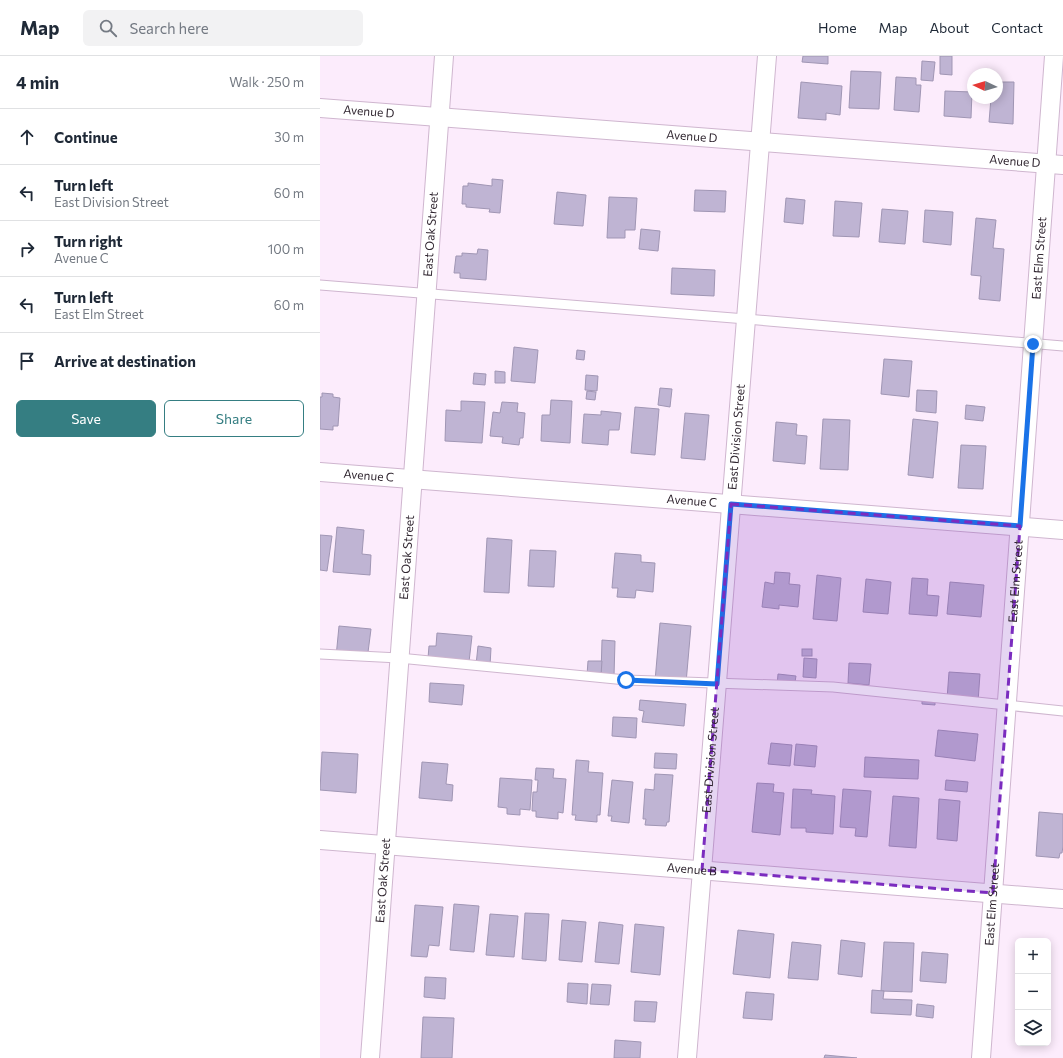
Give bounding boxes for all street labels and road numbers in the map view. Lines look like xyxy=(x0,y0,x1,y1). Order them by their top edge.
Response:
street label: Avenue D xyxy=(343,102,395,120)
street label: Avenue D xyxy=(666,127,718,144)
street label: Avenue D xyxy=(989,151,1041,169)
street label: East Oak Street xyxy=(420,191,440,277)
street label: East Elm Street xyxy=(1028,216,1048,300)
street label: East Division Street xyxy=(724,383,747,490)
street label: Avenue C xyxy=(343,466,395,484)
street label: Avenue C xyxy=(666,491,718,509)
street label: East Oak Street xyxy=(396,514,416,600)
street label: East Elm Street xyxy=(1005,539,1025,623)
street label: East Division Street xyxy=(699,706,721,813)
street label: East Oak Street xyxy=(372,837,392,923)
street label: Avenue B xyxy=(666,860,718,878)
street label: East Elm Street xyxy=(981,862,1001,946)

